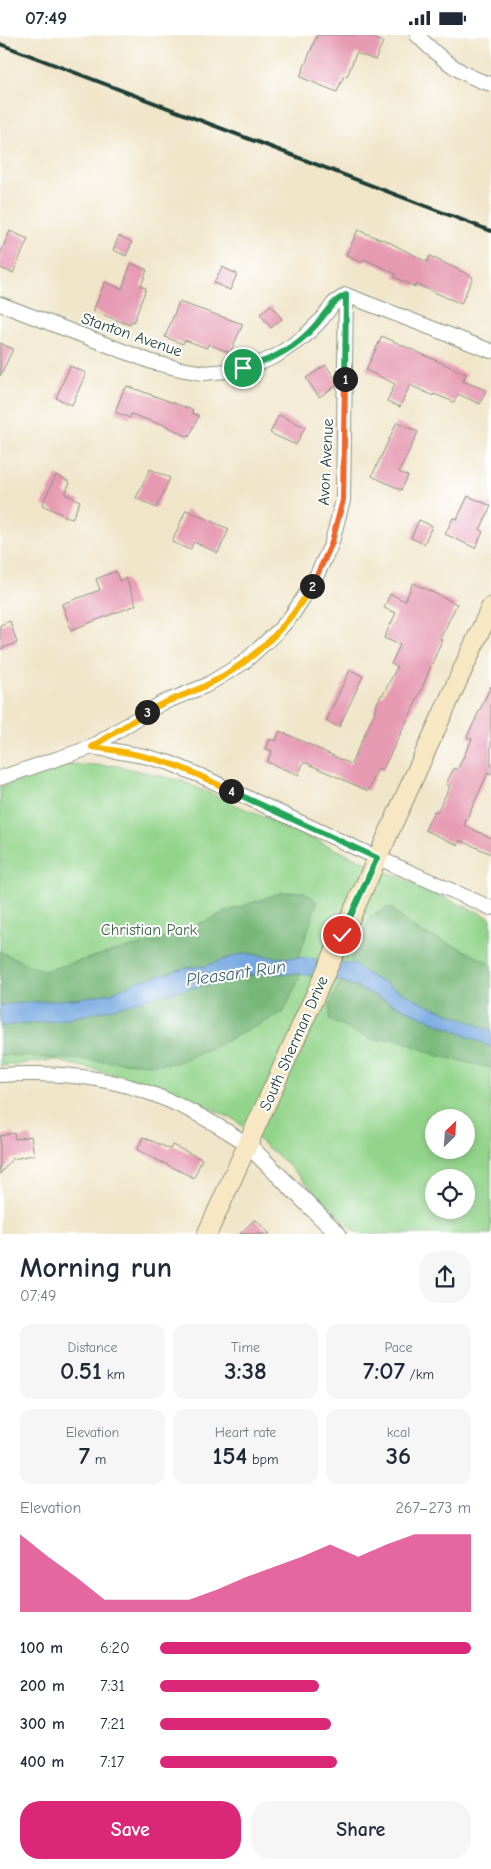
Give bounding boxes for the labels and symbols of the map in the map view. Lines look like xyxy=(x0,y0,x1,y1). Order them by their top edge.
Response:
street label: Stanton Avenue xyxy=(79,309,185,361)
pin xyxy=(222,347,264,389)
pin: 1 xyxy=(332,367,358,391)
street label: Avon Avenue xyxy=(315,418,337,506)
pin: 2 xyxy=(300,573,324,599)
pin: 3 xyxy=(134,699,160,725)
pin: 4 xyxy=(218,779,244,803)
pin xyxy=(321,914,363,956)
park label: Christian Park xyxy=(101,921,197,939)
water label: Pleasant Run xyxy=(185,956,287,991)
street label: South Sherman Drive xyxy=(256,973,332,1114)
north arrow xyxy=(425,1109,475,1159)

